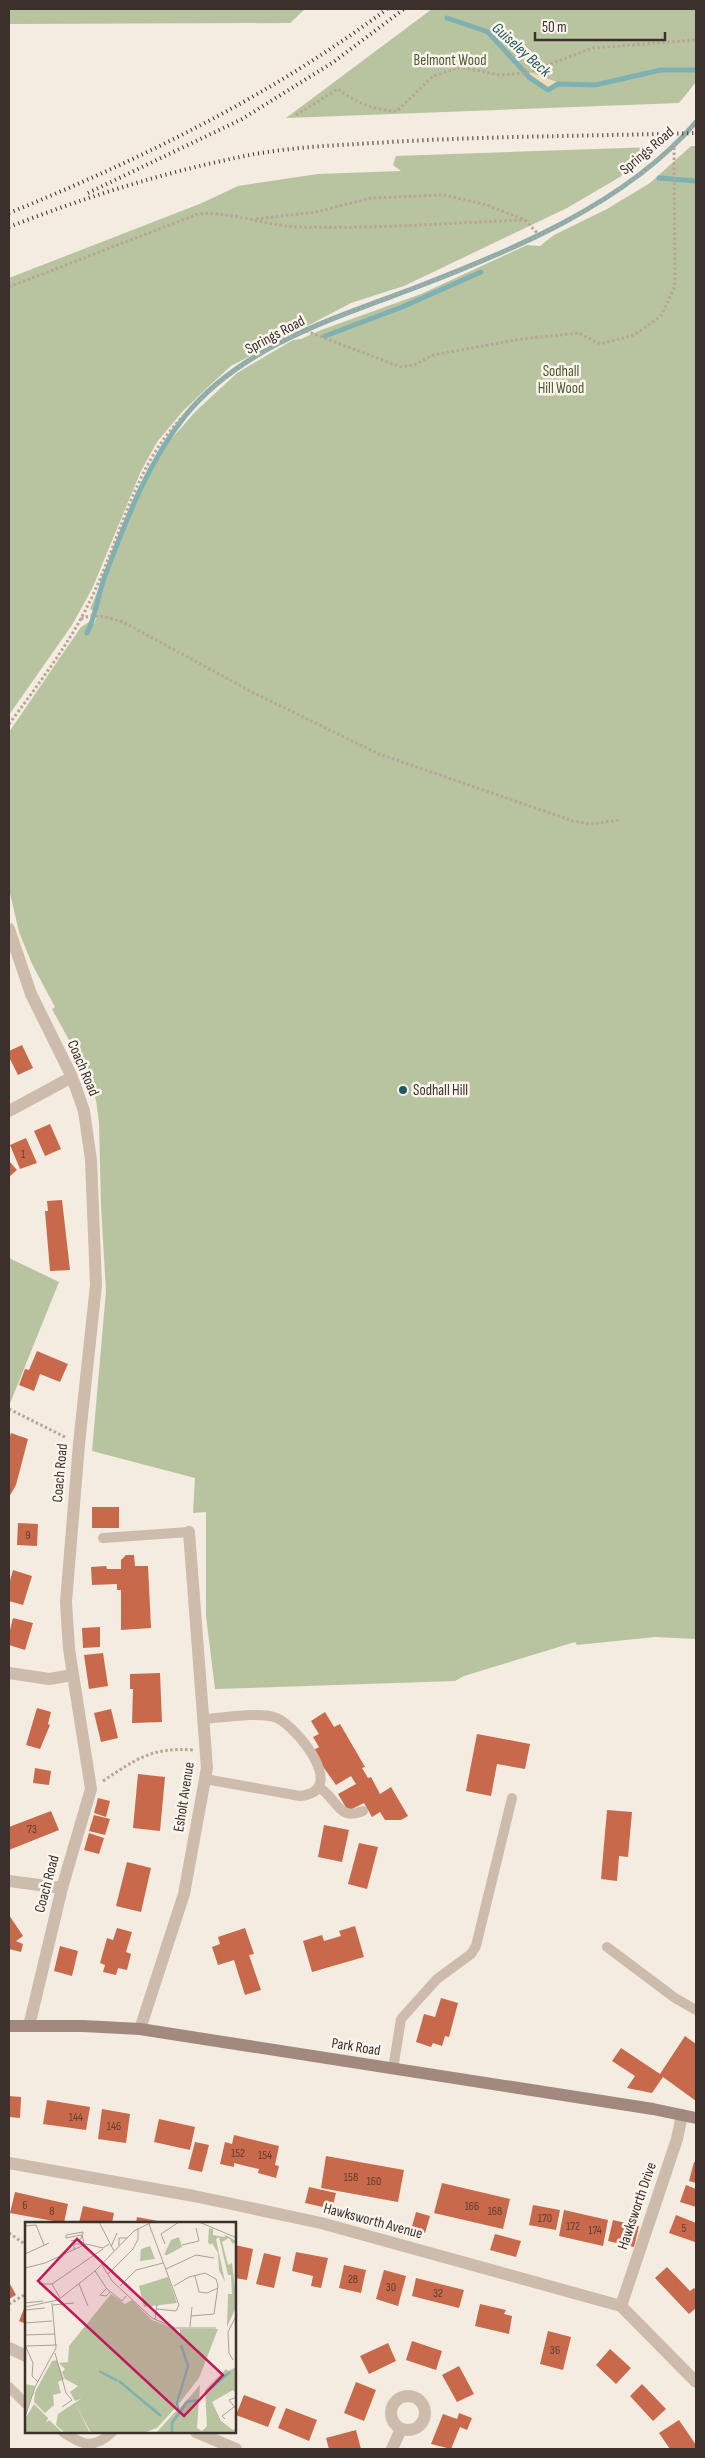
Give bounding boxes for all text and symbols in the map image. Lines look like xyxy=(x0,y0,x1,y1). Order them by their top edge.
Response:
scale bar xyxy=(535,10,665,42)
text: 50 m xyxy=(542,18,567,37)
water label: Guiseley Beck xyxy=(488,19,555,82)
park label: Belmont Wood xyxy=(413,51,487,70)
street label: Springs Road xyxy=(616,123,678,179)
street label: Springs Road xyxy=(242,311,308,359)
park label: Sodhall Hill Wood xyxy=(538,362,584,398)
street label: Coach Road xyxy=(63,1037,103,1099)
place label: Sodhall Hill xyxy=(413,1081,468,1100)
marker: Sodhall Hill xyxy=(397,1084,409,1096)
house number: 1 xyxy=(21,1147,26,1162)
street label: Coach Road xyxy=(48,1443,72,1503)
house number: 9 xyxy=(25,1528,31,1543)
street label: Esholt Avenue xyxy=(169,1761,199,1833)
house number: 73 xyxy=(27,1822,37,1837)
street label: Coach Road xyxy=(30,1853,64,1915)
street label: Park Road xyxy=(330,2034,382,2060)
house number: 144 xyxy=(69,2110,83,2125)
house number: 146 xyxy=(107,2119,121,2134)
house number: 152 xyxy=(231,2146,245,2161)
house number: 154 xyxy=(258,2148,272,2163)
street label: Hawksworth Drive xyxy=(613,2160,661,2252)
house number: 158 xyxy=(344,2170,358,2185)
house number: 160 xyxy=(367,2174,381,2189)
house number: 6 xyxy=(22,2198,28,2213)
street label: Hawksworth Avenue xyxy=(321,2199,425,2243)
house number: 166 xyxy=(465,2199,479,2214)
house number: 8 xyxy=(49,2204,55,2219)
house number: 168 xyxy=(488,2204,502,2219)
house number: 170 xyxy=(538,2211,552,2226)
house number: 172 xyxy=(566,2219,580,2234)
house number: 5 xyxy=(682,2221,687,2236)
inset map xyxy=(25,2222,236,2433)
house number: 174 xyxy=(588,2223,602,2238)
house number: 28 xyxy=(348,2272,358,2287)
house number: 30 xyxy=(386,2280,396,2295)
house number: 32 xyxy=(433,2286,443,2301)
house number: 36 xyxy=(550,2343,560,2358)

